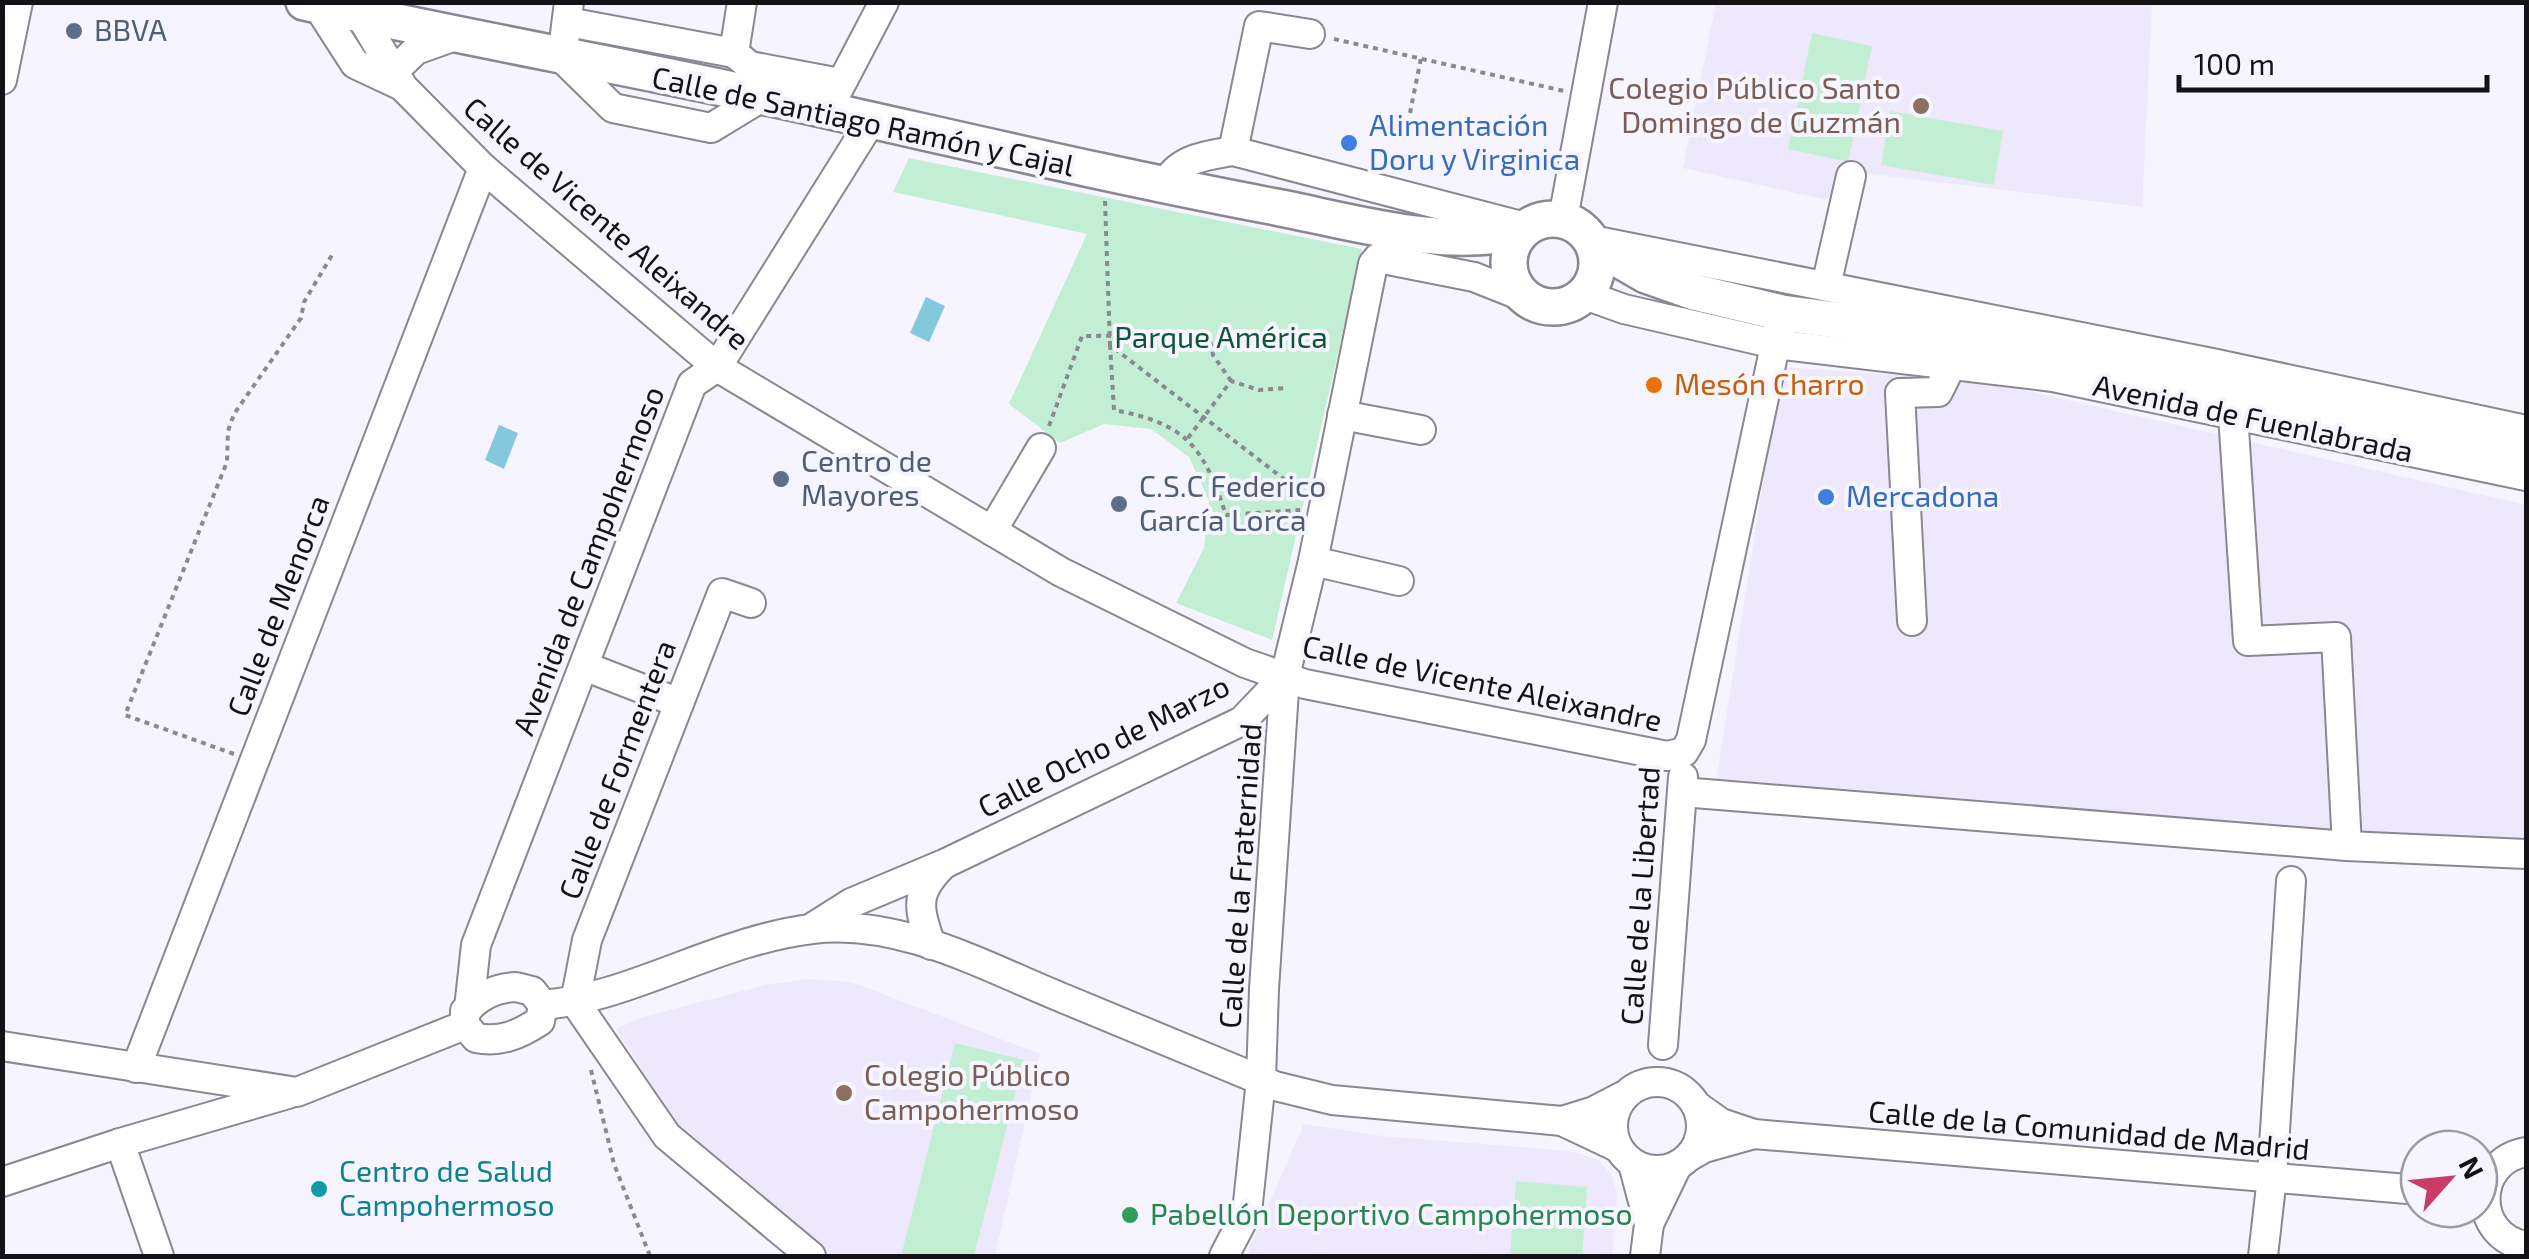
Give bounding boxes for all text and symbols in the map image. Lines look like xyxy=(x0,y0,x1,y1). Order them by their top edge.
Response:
place label: BBVA xyxy=(94,11,167,47)
marker: BBVA xyxy=(63,20,85,42)
scale bar xyxy=(2179,30,2486,92)
text: 100 m xyxy=(2194,45,2275,81)
street label: Calle de Santiago Ramón y Cajal xyxy=(649,58,1078,182)
place label: Colegio Público Santo Domingo de Guzmán xyxy=(1608,69,1901,139)
street label: Calle de Vicente Aleixandre xyxy=(457,89,757,356)
marker: Colegio Público Santo Domingo de Guzmán xyxy=(1910,95,1932,117)
place label: Alimentación Doru y Virginica xyxy=(1369,106,1580,176)
marker: Alimentación Doru y Virginica xyxy=(1338,132,1360,154)
park label: Parque América xyxy=(1114,318,1328,354)
place label: Mesón Charro xyxy=(1674,365,1865,401)
street label: Avenida de Fuenlabrada xyxy=(2090,366,2417,469)
marker: Mesón Charro xyxy=(1643,374,1665,396)
street label: Avenida de Campohermoso xyxy=(504,381,670,740)
place label: Centro de Mayores xyxy=(801,442,932,512)
place label: C.S.C Federico García Lorca xyxy=(1139,467,1326,537)
marker: Centro de Mayores xyxy=(770,468,792,490)
place label: Mercadona xyxy=(1846,477,1999,513)
marker: Mercadona xyxy=(1815,486,1837,508)
street label: Calle de Menorca xyxy=(218,490,336,721)
marker: C.S.C Federico García Lorca xyxy=(1108,493,1130,515)
street label: Calle de Vicente Aleixandre xyxy=(1299,626,1665,738)
street label: Calle de Formentera xyxy=(550,635,682,904)
street label: Calle Ocho de Marzo xyxy=(971,666,1235,824)
street label: Calle de la Fraternidad xyxy=(1210,722,1268,1030)
street label: Calle de la Libertad xyxy=(1612,765,1666,1027)
place label: Colegio Público Campohermoso xyxy=(864,1056,1079,1126)
marker: Colegio Público Campohermoso xyxy=(833,1082,855,1104)
street label: Calle de la Comunidad de Madrid xyxy=(1867,1092,2311,1166)
north arrow xyxy=(2399,1129,2499,1229)
text: N xyxy=(2452,1150,2492,1184)
place label: Centro de Salud Campohermoso xyxy=(339,1152,554,1222)
marker: Centro de Salud Campohermoso xyxy=(308,1178,330,1200)
place label: Pabellón Deportivo Campohermoso xyxy=(1150,1195,1633,1231)
marker: Pabellón Deportivo Campohermoso xyxy=(1119,1204,1141,1226)

